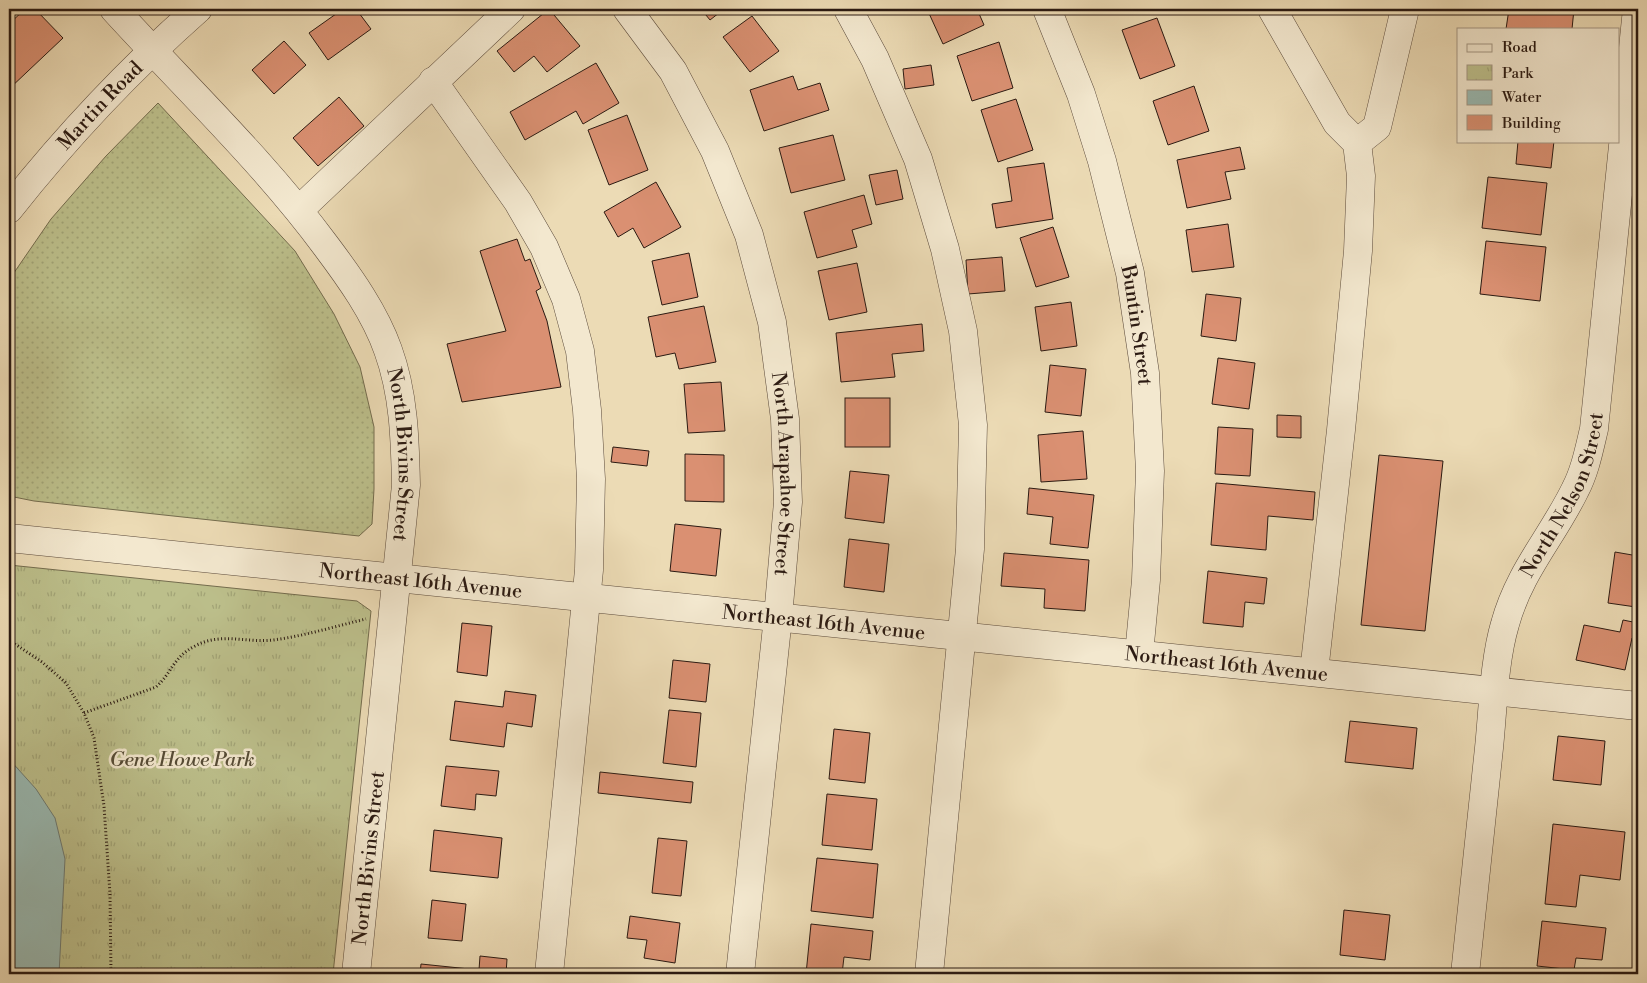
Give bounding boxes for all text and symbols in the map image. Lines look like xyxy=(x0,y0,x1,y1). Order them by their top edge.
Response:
legend xyxy=(1457,28,1620,142)
text: Road xyxy=(1502,38,1537,57)
street label: Martin Road xyxy=(53,56,149,156)
text: Park xyxy=(1502,64,1534,83)
text: Water xyxy=(1501,88,1542,107)
text: Building xyxy=(1501,114,1561,133)
street label: Buntin Street xyxy=(1114,262,1157,386)
street label: North Bivins Street xyxy=(380,365,417,543)
street label: North Arapahoe Street xyxy=(765,371,799,577)
street label: North Nelson Street xyxy=(1515,411,1610,582)
street label: Northeast 16th Avenue xyxy=(318,559,523,605)
street label: Northeast 16th Avenue xyxy=(721,601,926,646)
street label: Northeast 16th Avenue xyxy=(1124,642,1329,688)
park label: Gene Howe Park xyxy=(110,748,254,773)
street label: North Bivins Street xyxy=(348,770,391,946)

